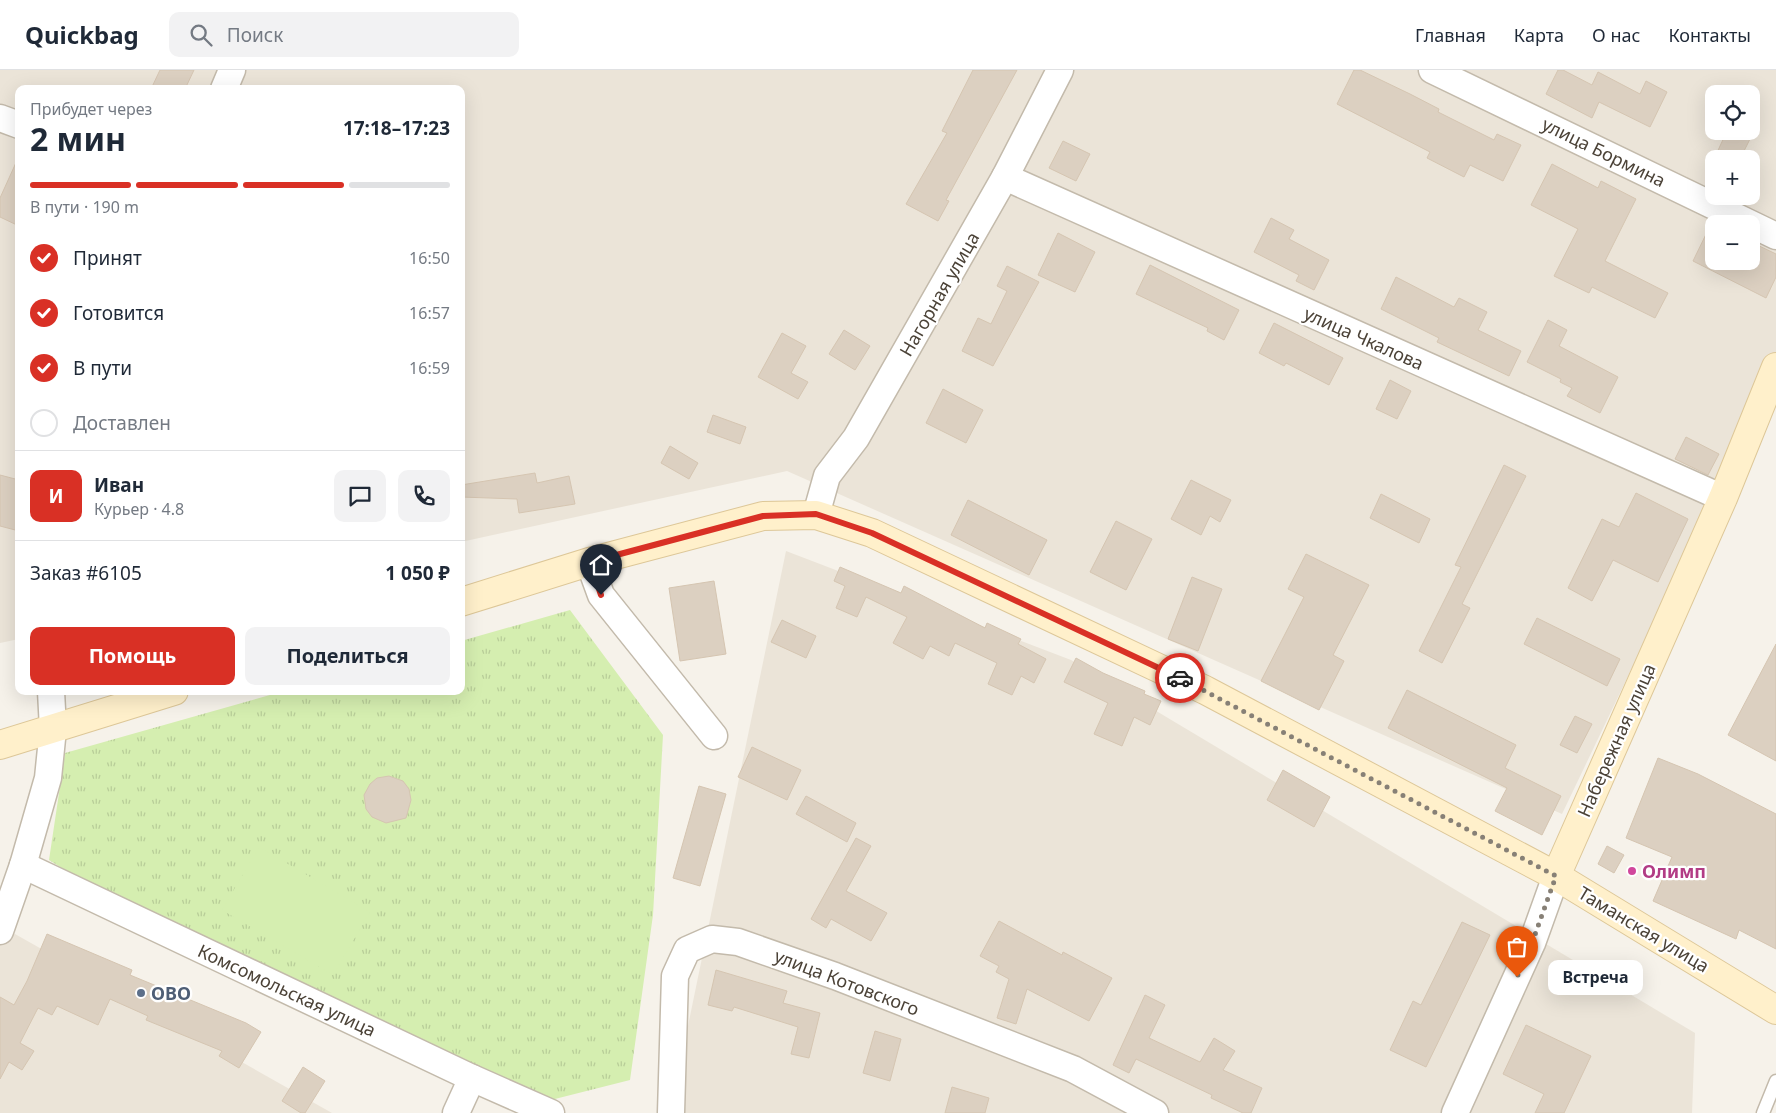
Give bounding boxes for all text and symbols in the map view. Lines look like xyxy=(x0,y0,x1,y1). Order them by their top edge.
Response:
search box xyxy=(169,12,519,57)
text: Quickbag xyxy=(25,18,139,51)
icon: search xyxy=(187,21,215,49)
text: Поиск xyxy=(227,22,283,48)
text: Главная xyxy=(1415,23,1486,47)
text: Карта xyxy=(1514,23,1564,47)
text: О нас xyxy=(1592,23,1640,47)
text: Контакты xyxy=(1668,23,1751,47)
map controls xyxy=(1705,85,1760,270)
button: locate xyxy=(1705,85,1760,140)
text: Прибудет через xyxy=(30,98,152,120)
street label: улица Бормина xyxy=(1538,112,1670,192)
text: 17:18–17:23 xyxy=(343,115,450,141)
text: 2 мин xyxy=(30,117,126,160)
button: + xyxy=(1705,150,1760,205)
text: В пути · 190 m xyxy=(30,196,139,218)
button: − xyxy=(1705,215,1760,270)
street label: Нагорная улица xyxy=(894,227,984,361)
icon: check xyxy=(30,244,58,272)
text: Принят xyxy=(73,245,142,271)
text: 16:50 xyxy=(409,247,450,269)
icon: check xyxy=(30,299,58,327)
text: Готовится xyxy=(73,300,164,326)
street label: улица Чкалова xyxy=(1300,301,1428,375)
text: 16:57 xyxy=(409,302,450,324)
icon: check xyxy=(30,354,58,382)
text: В пути xyxy=(73,355,132,381)
text: 16:59 xyxy=(409,357,450,379)
text: Доставлен xyxy=(73,410,171,436)
button: chat xyxy=(334,470,386,522)
button: phone xyxy=(398,470,450,522)
text: Иван xyxy=(94,472,144,498)
text: И xyxy=(48,483,64,509)
text: Курьер · 4.8 xyxy=(94,498,184,520)
pin xyxy=(580,544,622,595)
icon: home xyxy=(587,551,615,579)
text: Заказ #6105 xyxy=(30,560,142,586)
text: 1 050 ₽ xyxy=(385,560,450,586)
button: Помощь xyxy=(30,627,235,685)
button: Поделиться xyxy=(245,627,450,685)
courier xyxy=(1155,653,1205,703)
street label: Набережная улица xyxy=(1571,660,1661,820)
icon: car xyxy=(1166,664,1194,692)
place label: Олимп xyxy=(1642,859,1706,883)
marker: Олимп xyxy=(1626,865,1638,877)
street label: Таманская улица xyxy=(1574,881,1714,977)
pin xyxy=(1496,926,1538,977)
icon: bag xyxy=(1503,933,1531,961)
street label: Комсомольская улица xyxy=(194,938,380,1042)
street label: улица Котовского xyxy=(771,943,923,1021)
callout: Встреча xyxy=(1547,960,1642,994)
text: Встреча xyxy=(1562,966,1629,988)
place label: ОВО xyxy=(151,981,191,1005)
marker: ОВО xyxy=(135,987,147,999)

